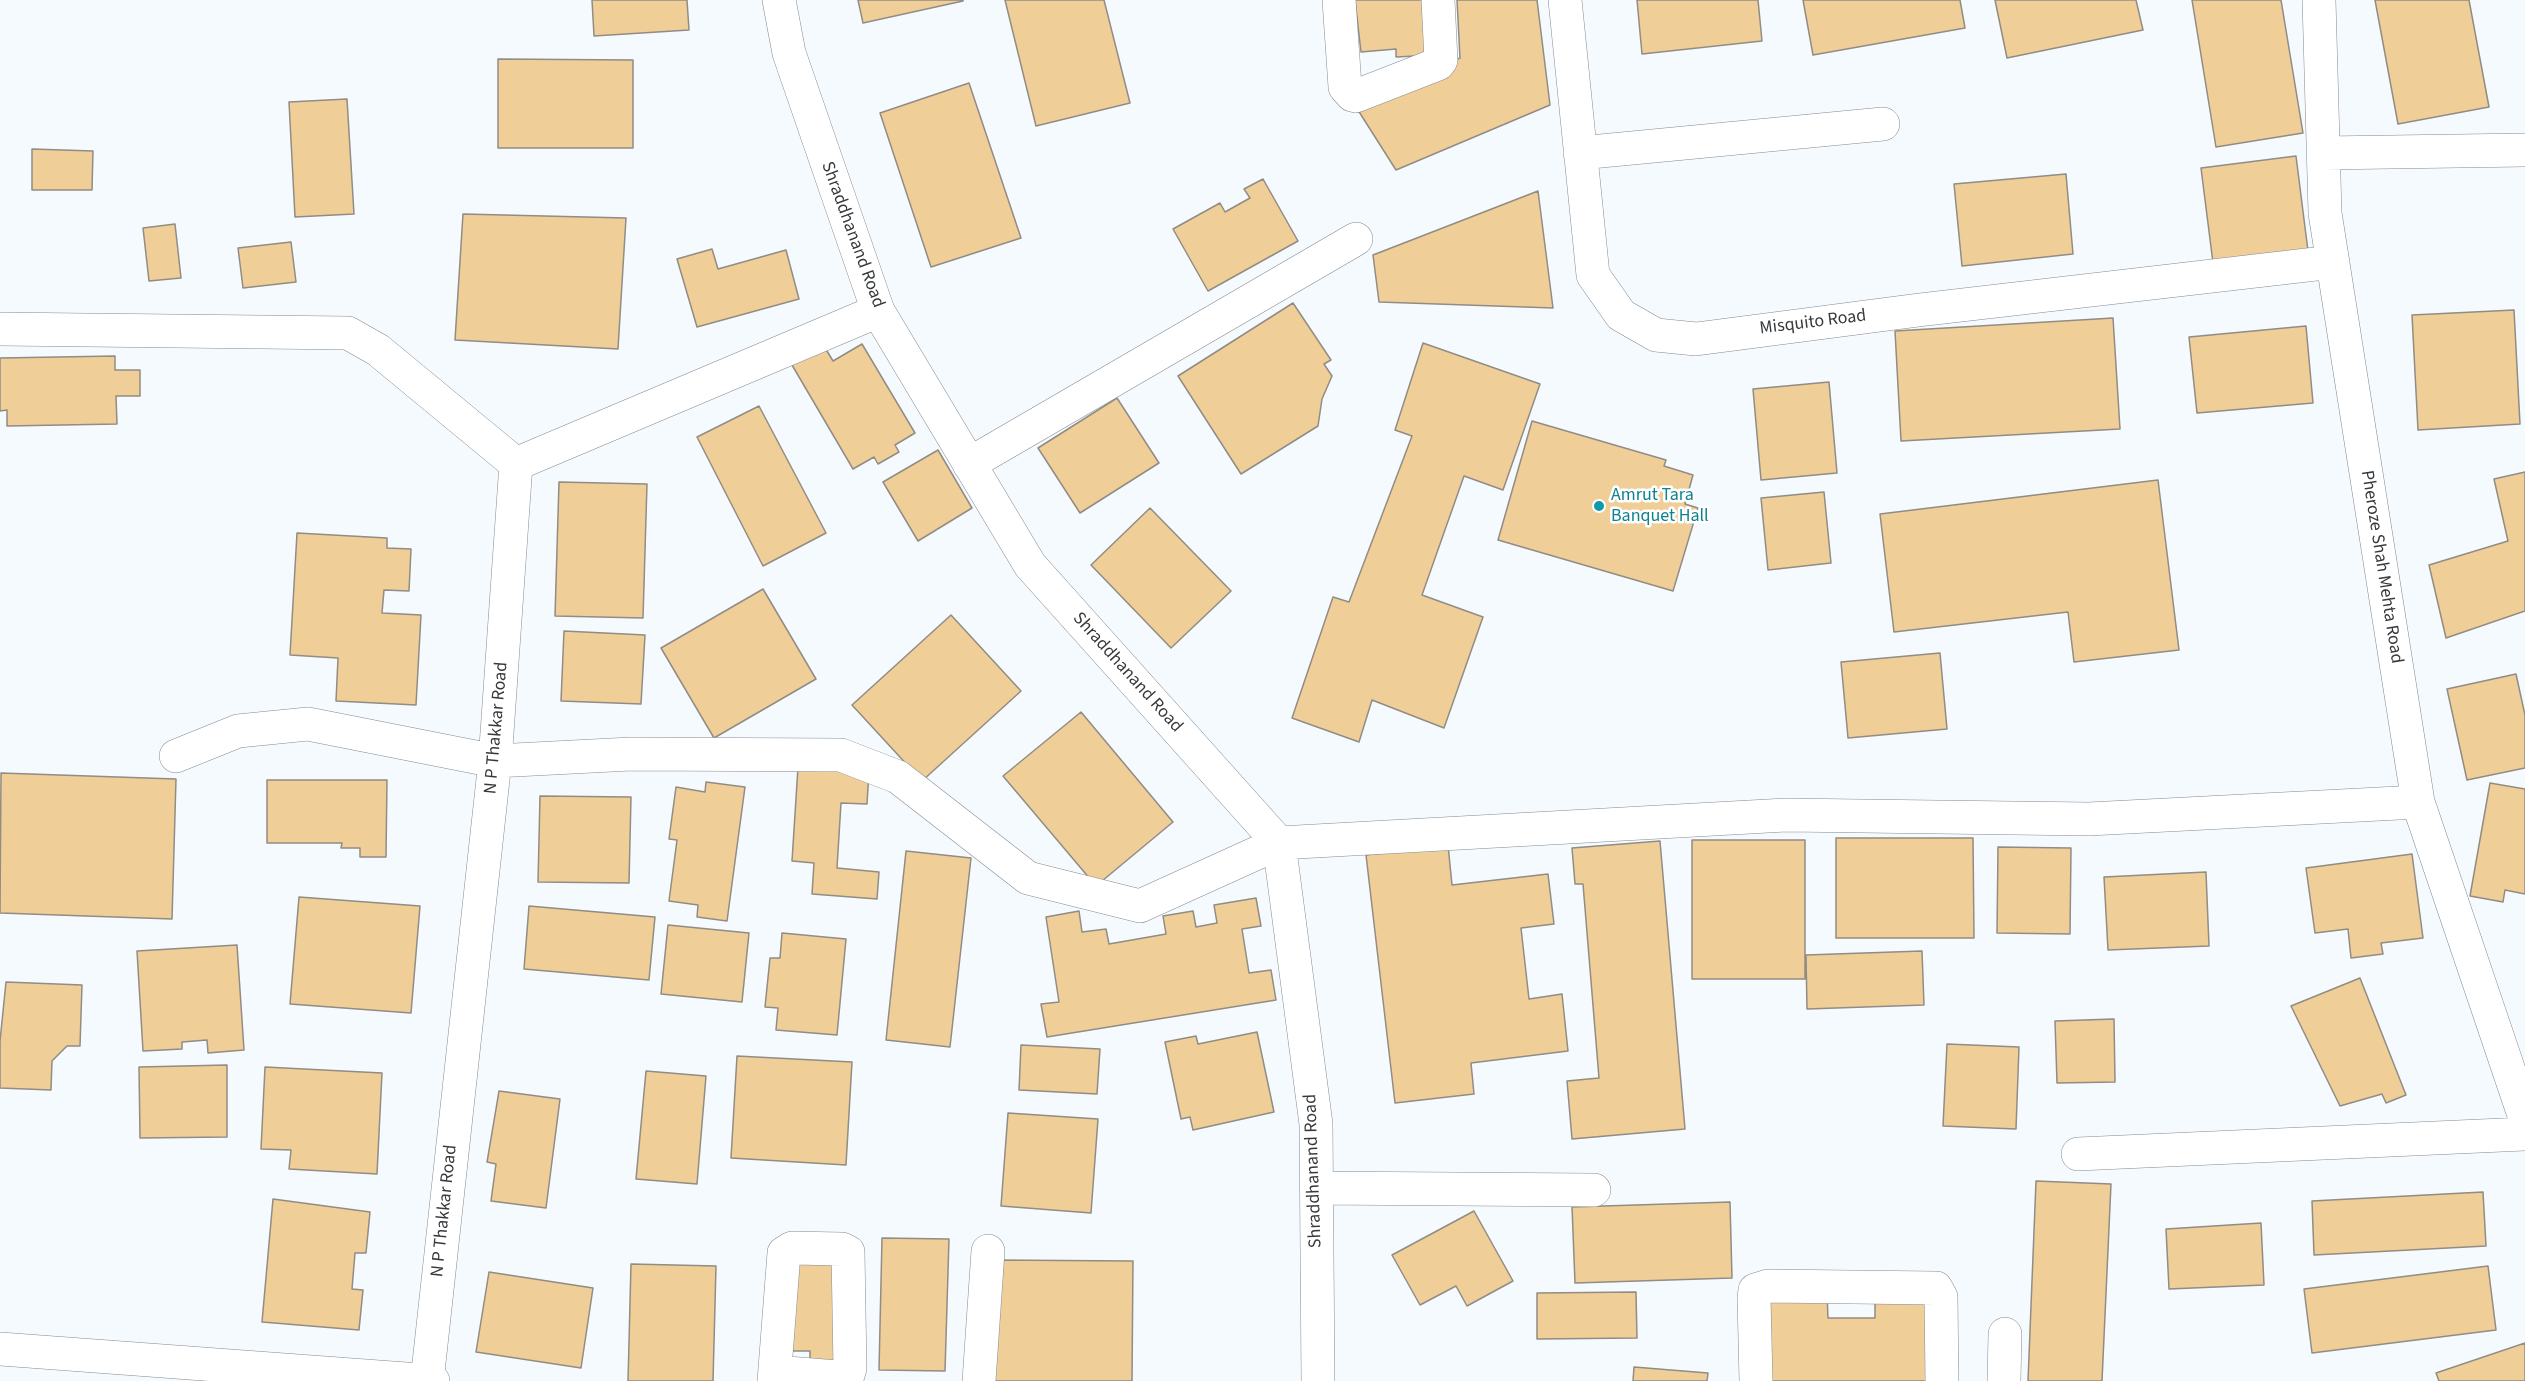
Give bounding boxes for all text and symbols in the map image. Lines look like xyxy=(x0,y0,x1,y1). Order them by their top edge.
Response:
street label: Shraddhanand Road xyxy=(815,159,889,311)
street label: Misquito Road xyxy=(1759,306,1867,340)
street label: Pheroze Shah Mehta Road xyxy=(2355,469,2407,665)
place label: Amrut Tara Banquet Hall xyxy=(1611,485,1709,528)
marker: Amrut Tara Banquet Hall xyxy=(1592,499,1606,513)
street label: Shraddhanand Road xyxy=(1067,609,1187,737)
street label: N P Thakkar Road xyxy=(480,661,514,795)
street label: Shraddhanand Road xyxy=(1301,1094,1327,1248)
street label: N P Thakkar Road xyxy=(427,1144,463,1278)

